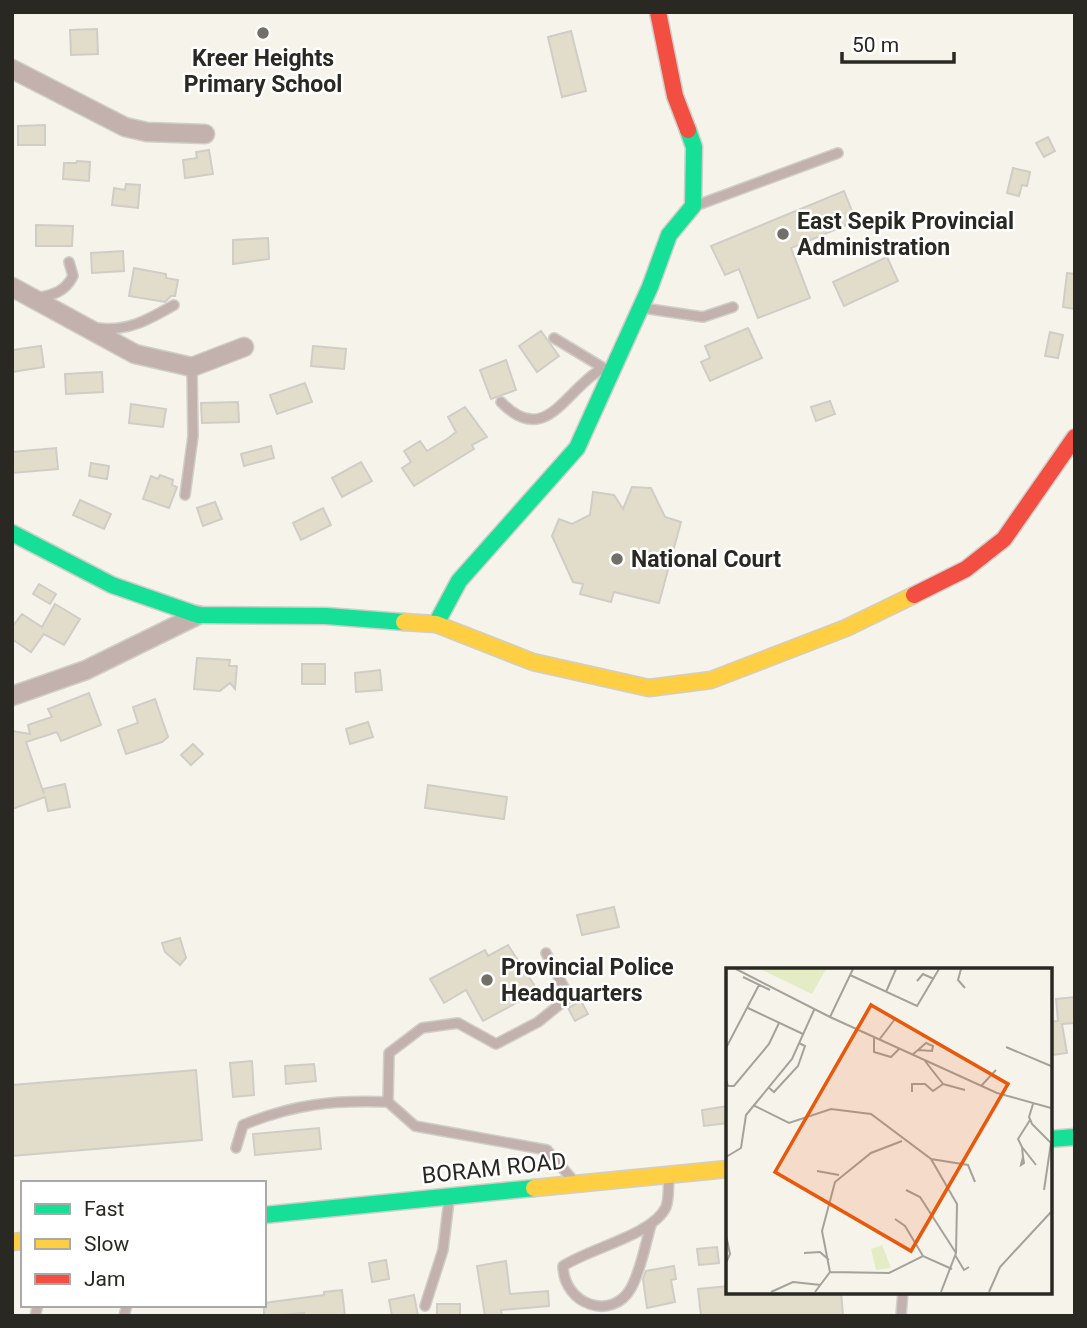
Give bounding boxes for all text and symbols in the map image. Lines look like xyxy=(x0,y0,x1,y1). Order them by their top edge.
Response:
scale bar xyxy=(842,21,954,65)
marker: Kreer Heights Primary School xyxy=(255,25,271,41)
text: 50 m xyxy=(852,33,899,57)
place label: Kreer Heights Primary School xyxy=(184,45,342,98)
place label: East Sepik Provincial Administration xyxy=(797,208,1014,261)
marker: East Sepik Provincial Administration xyxy=(775,226,791,242)
place label: National Court xyxy=(631,546,781,573)
marker: National Court xyxy=(609,551,625,567)
place label: Provincial Police Headquarters xyxy=(501,954,674,1007)
inset map xyxy=(726,968,1052,1293)
marker: Provincial Police Headquarters xyxy=(479,972,495,988)
street label: BORAM ROAD xyxy=(421,1147,568,1190)
legend xyxy=(21,1181,266,1307)
text: Fast xyxy=(84,1197,125,1221)
text: Slow xyxy=(84,1232,130,1256)
text: Jam xyxy=(84,1267,125,1291)

